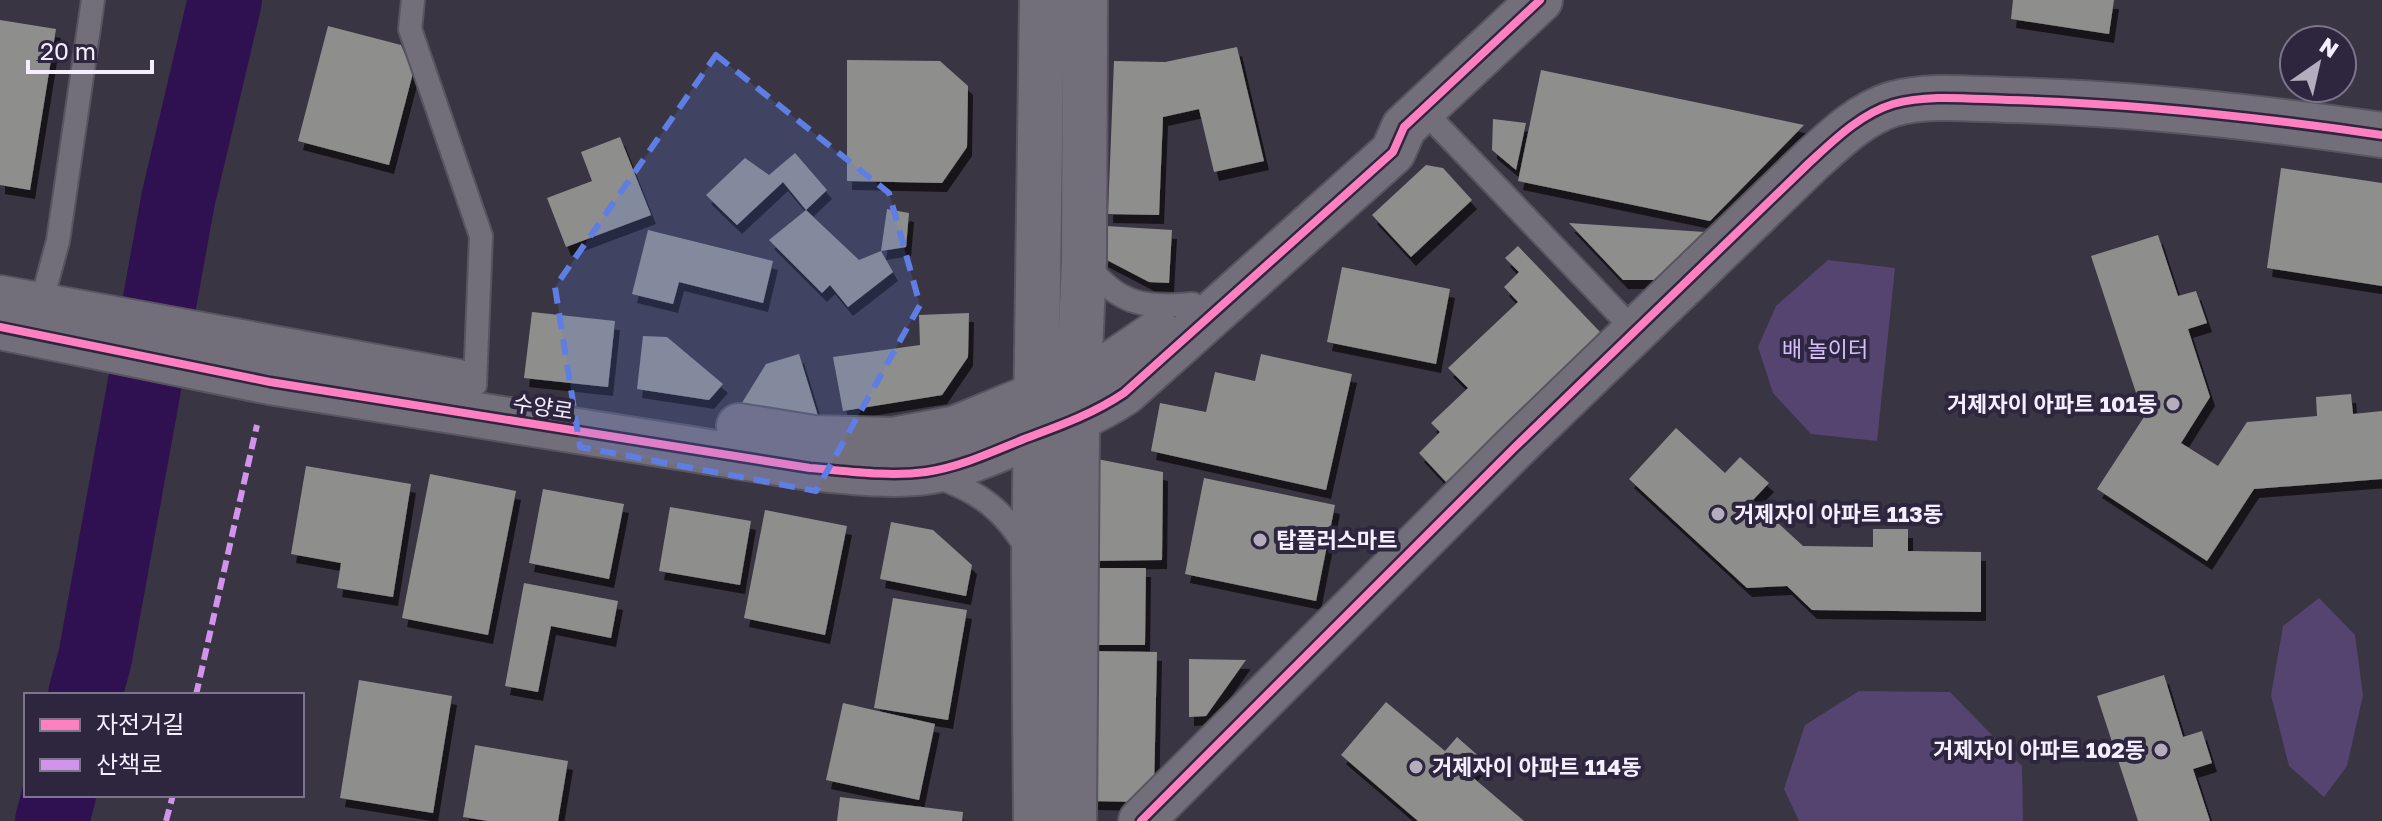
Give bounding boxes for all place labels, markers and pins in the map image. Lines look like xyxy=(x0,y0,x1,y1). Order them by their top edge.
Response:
place label: 거제자이 아파트 101동 xyxy=(1947,390,2157,417)
marker: 거제자이 아파트 101동 xyxy=(2164,395,2182,413)
place label: 거제자이 아파트 113동 xyxy=(1734,500,1943,527)
marker: 거제자이 아파트 113동 xyxy=(1709,505,1727,523)
place label: 탑플러스마트 xyxy=(1276,526,1397,553)
marker: 탑플러스마트 xyxy=(1251,531,1269,549)
place label: 거제자이 아파트 102동 xyxy=(1933,736,2145,763)
marker: 거제자이 아파트 102동 xyxy=(2152,741,2170,759)
place label: 거제자이 아파트 114동 xyxy=(1432,753,1641,780)
marker: 거제자이 아파트 114동 xyxy=(1407,758,1425,776)

